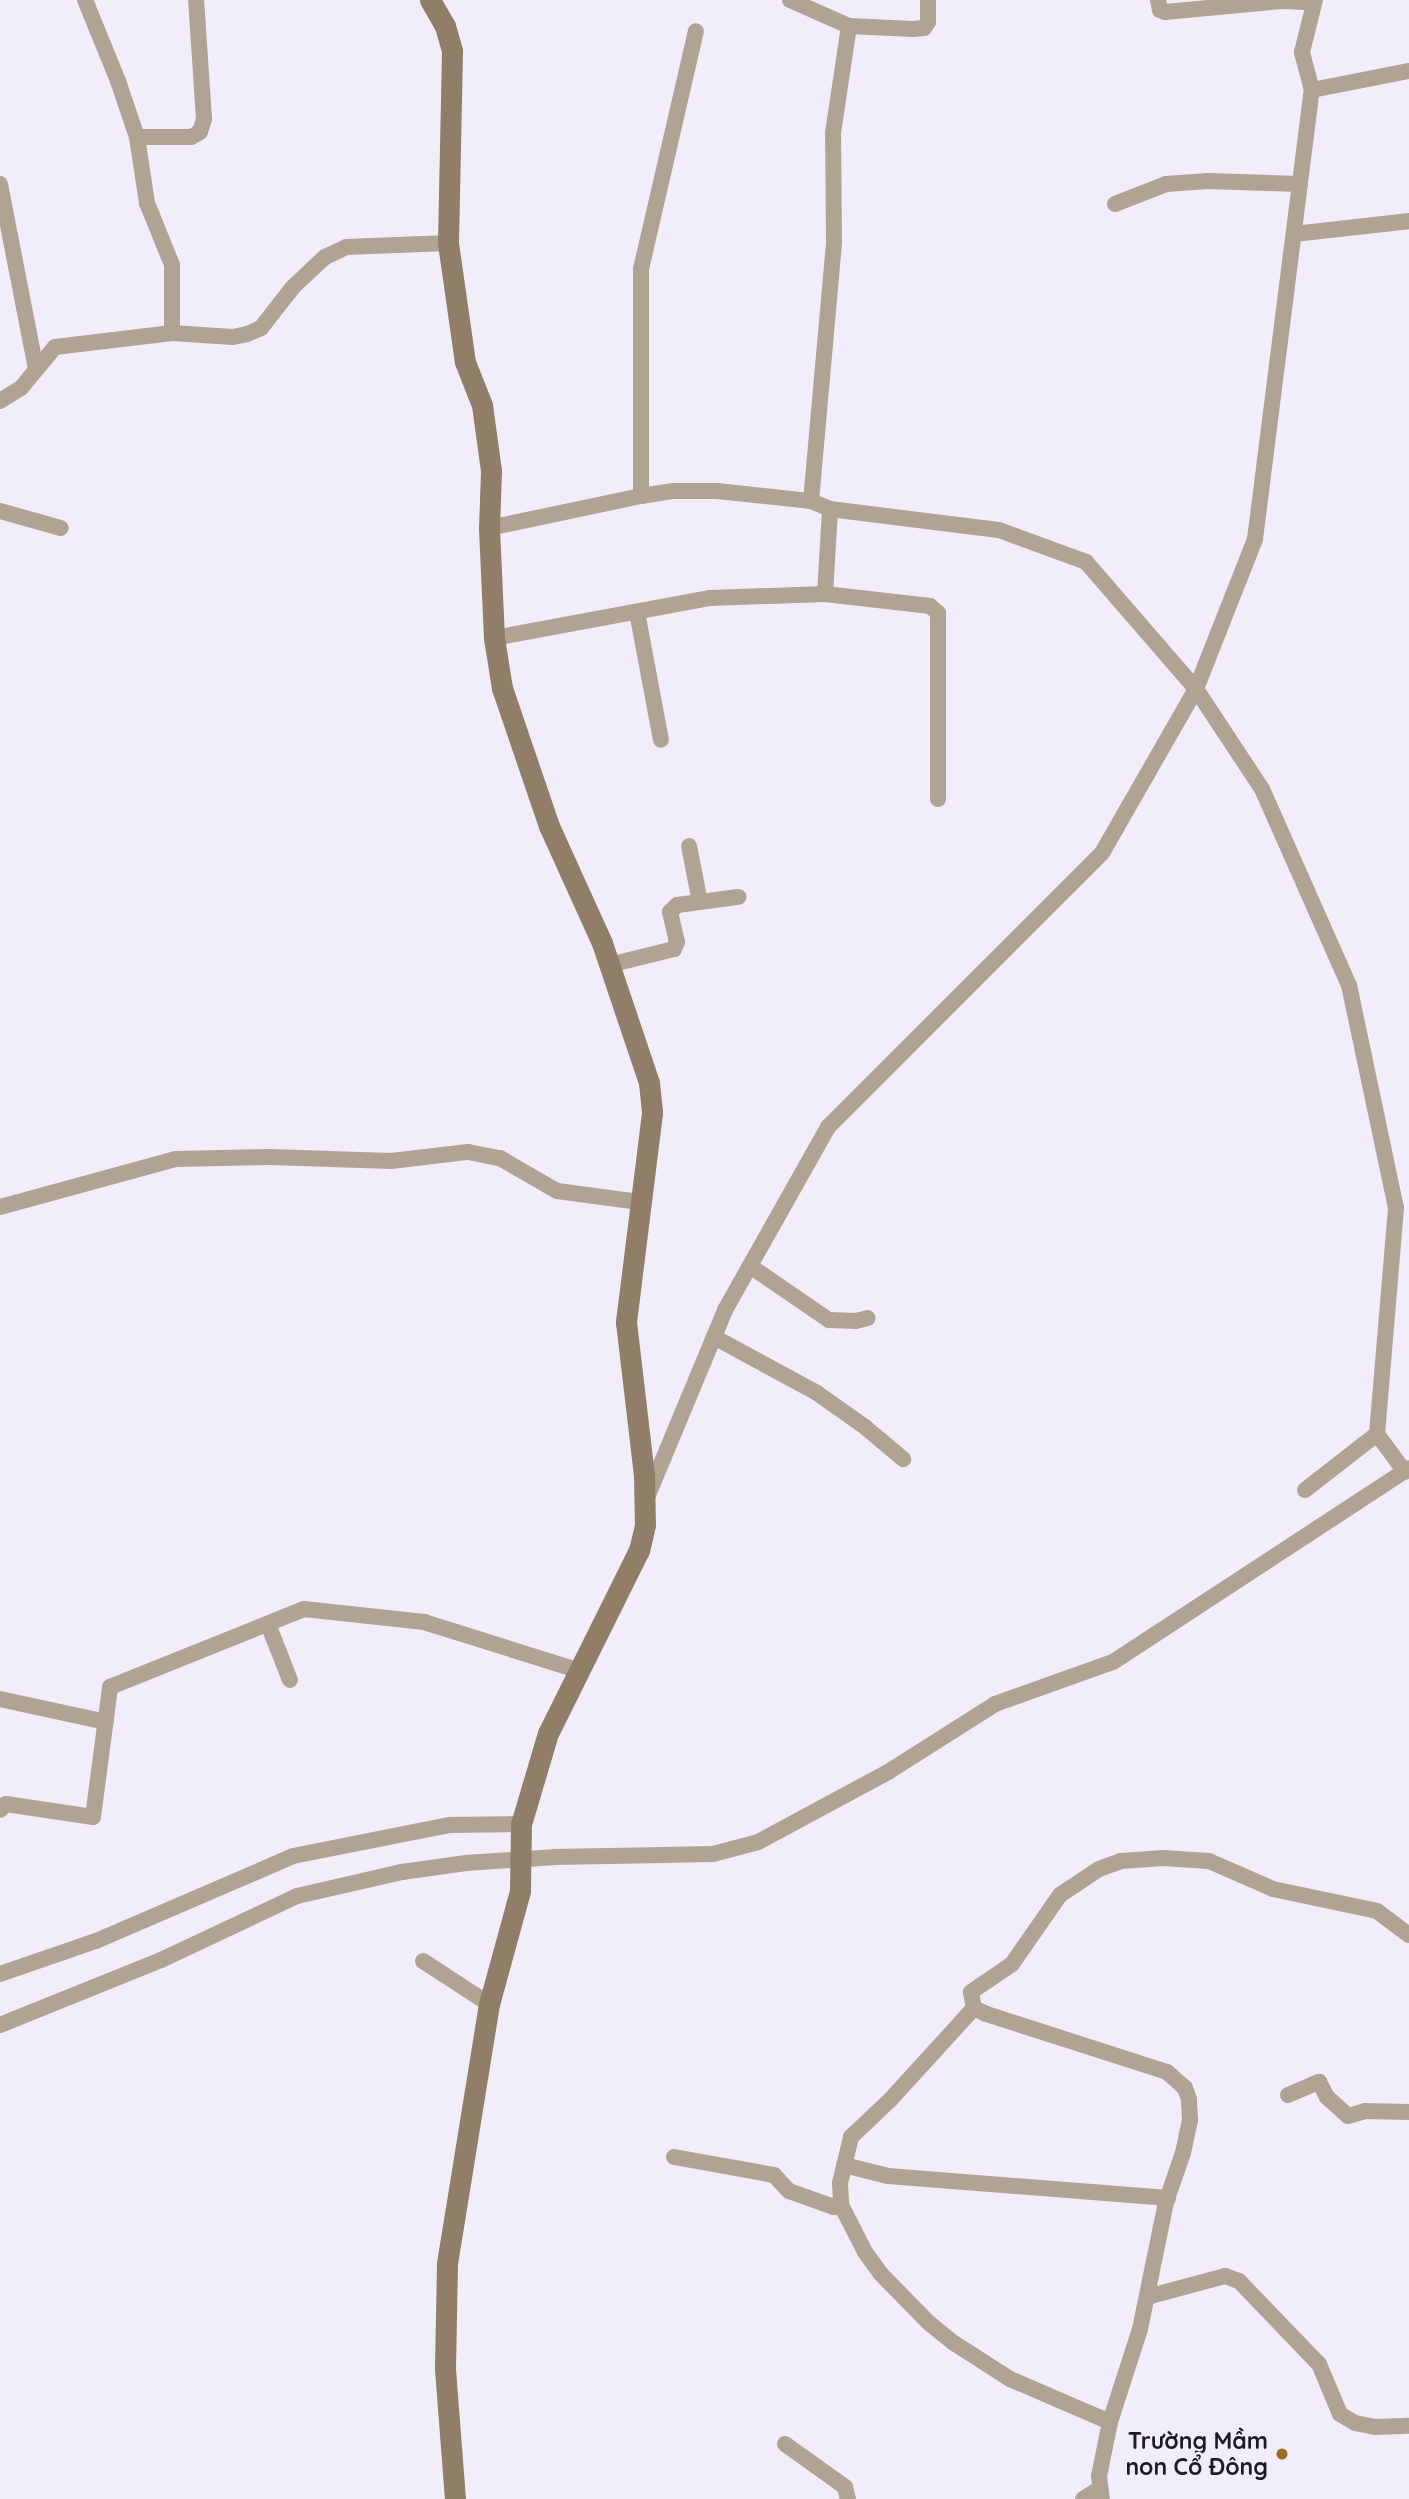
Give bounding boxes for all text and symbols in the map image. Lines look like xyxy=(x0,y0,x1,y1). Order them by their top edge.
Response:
place label: Trường Mầm non Cổ Đông xyxy=(1125,2427,1268,2481)
marker: Trường Mầm non Cổ Đông xyxy=(1274,2446,1290,2462)

